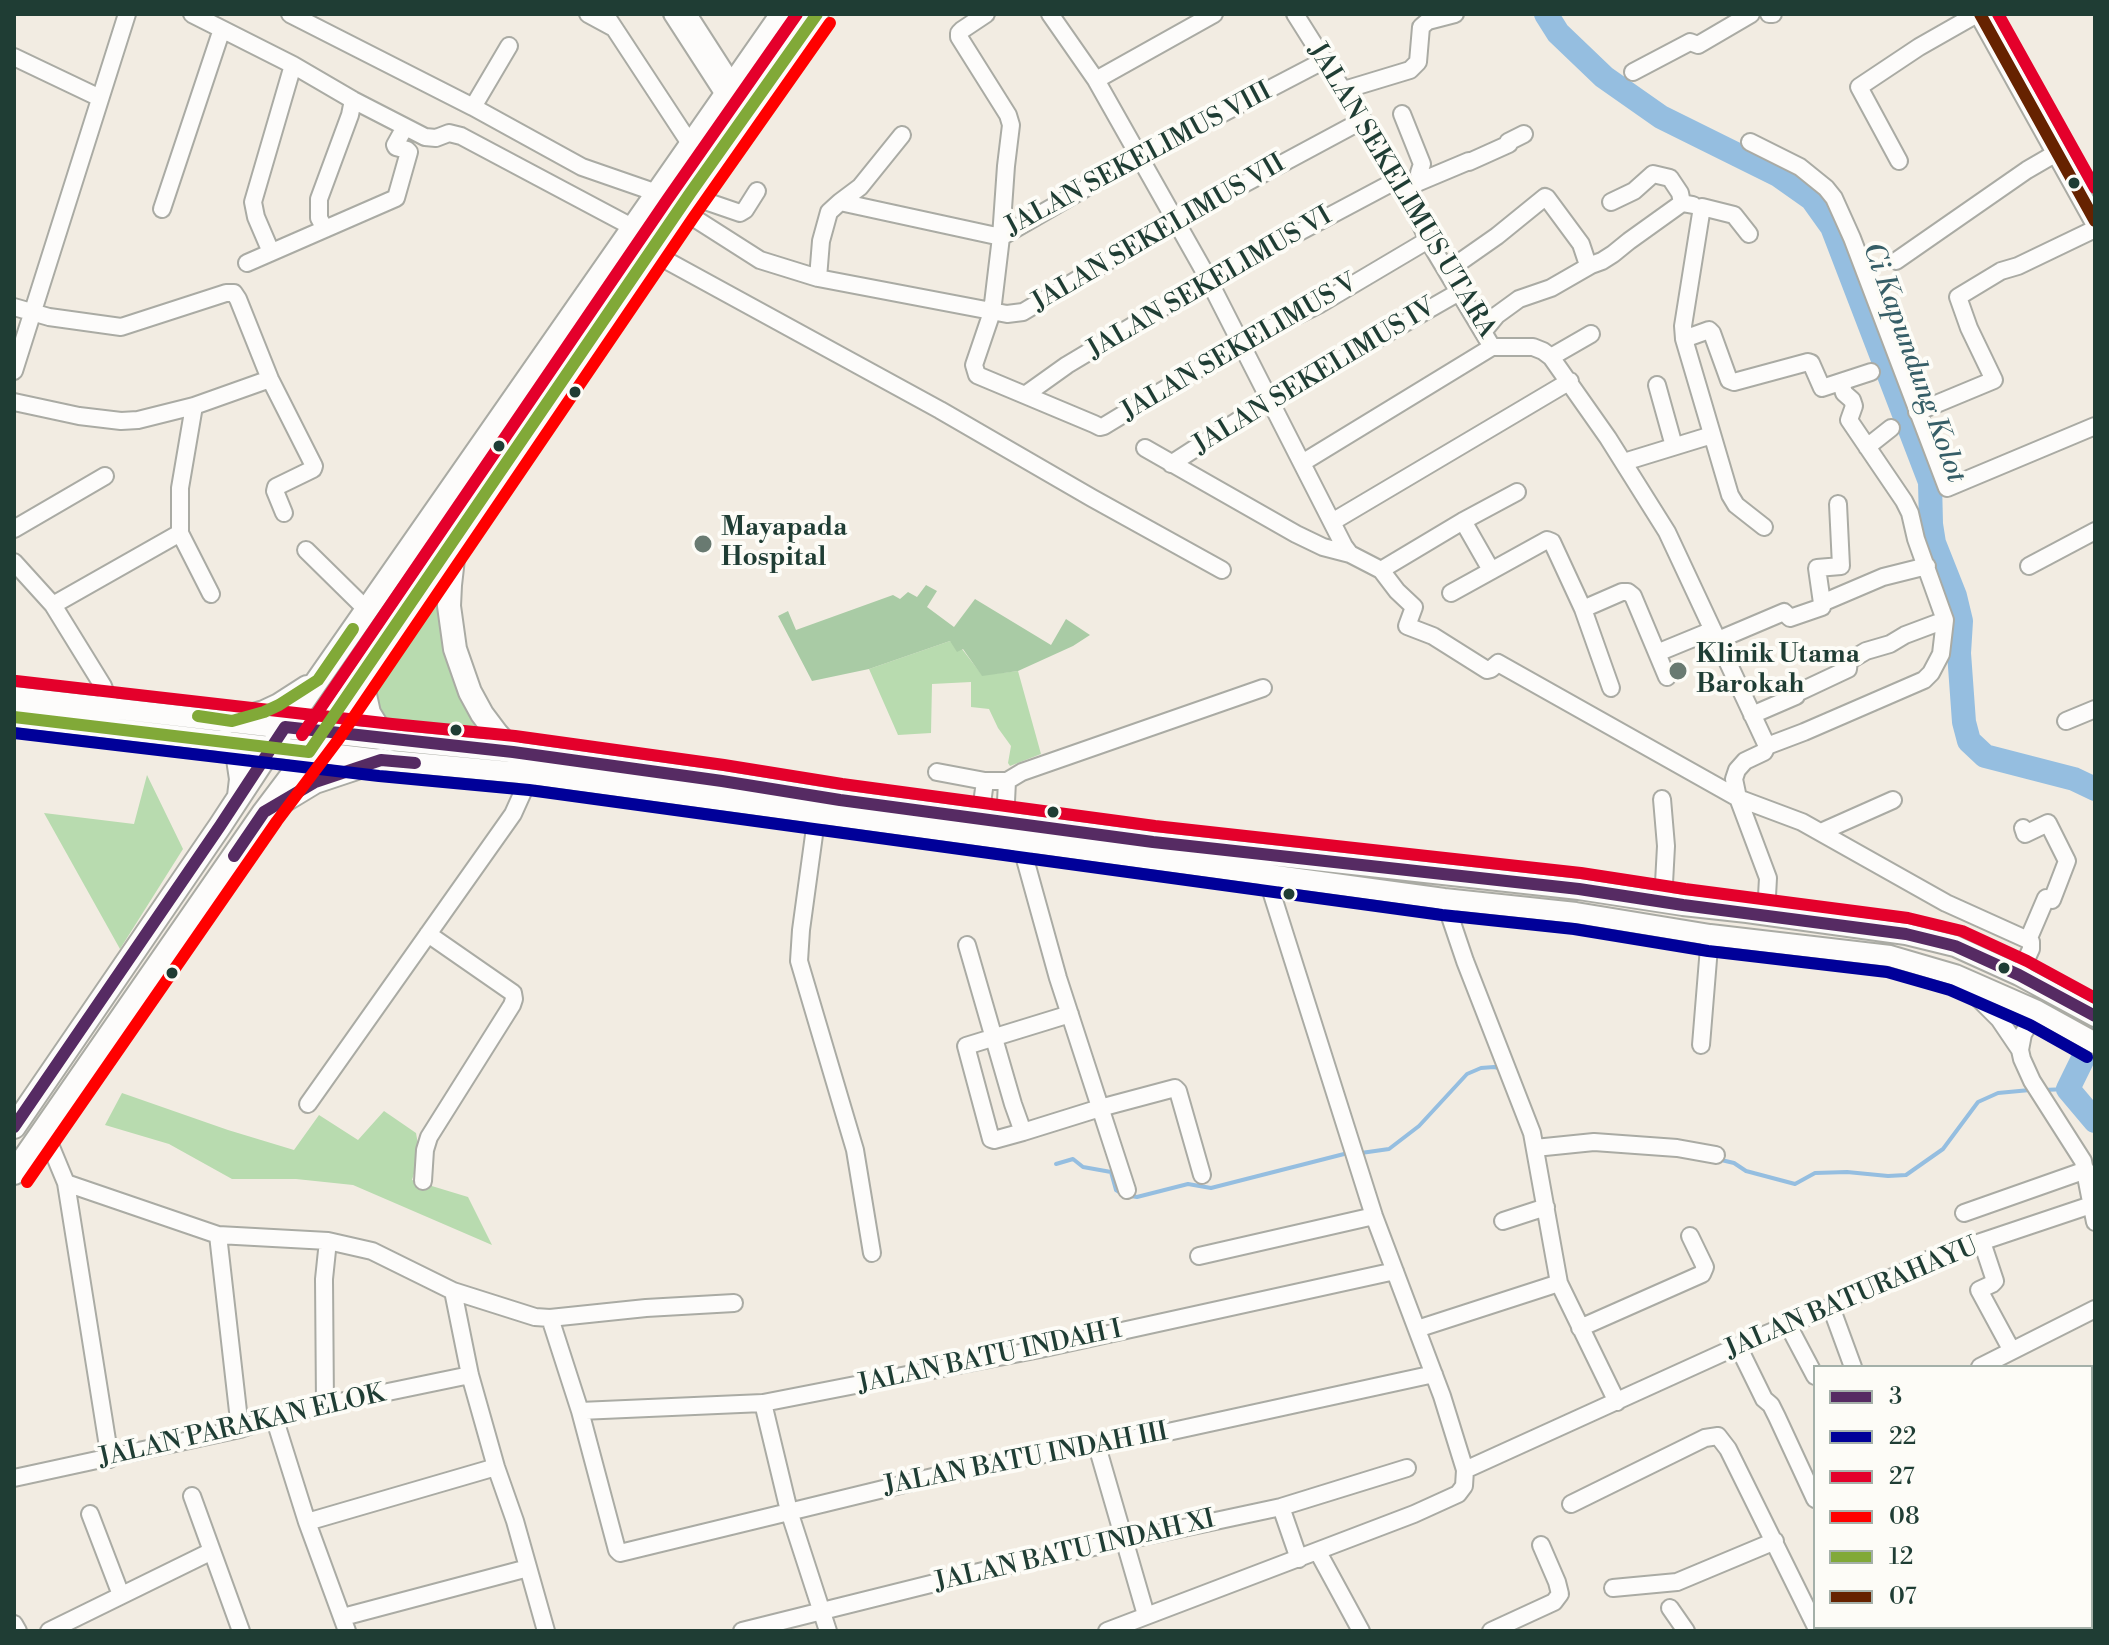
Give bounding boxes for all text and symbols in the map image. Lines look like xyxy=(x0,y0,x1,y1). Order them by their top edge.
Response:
street label: JALAN SEKELIMUS UTARA xyxy=(1300,38,1502,344)
street label: JALAN SEKELIMUS VIII xyxy=(1001,77,1277,243)
street label: JALAN SEKELIMUS VII xyxy=(1027,149,1291,319)
unlabelled marker xyxy=(2066,175,2082,191)
street label: JALAN SEKELIMUS VI xyxy=(1082,201,1338,367)
water label: Ci Kapundung Kolot xyxy=(1854,238,1972,488)
street label: JALAN SEKELIMUS V xyxy=(1117,268,1363,428)
street label: JALAN SEKELIMUS IV xyxy=(1188,292,1442,462)
unlabelled marker xyxy=(567,384,583,400)
unlabelled marker xyxy=(491,438,507,454)
place label: Mayapada Hospital xyxy=(721,513,847,574)
marker: Mayapada Hospital xyxy=(692,533,714,555)
place label: Klinik Utama Barokah xyxy=(1696,640,1860,702)
marker: Klinik Utama Barokah xyxy=(1667,660,1689,682)
unlabelled marker xyxy=(448,722,464,738)
unlabelled marker xyxy=(1045,804,1061,820)
unlabelled marker xyxy=(1281,886,1297,902)
unlabelled marker xyxy=(1996,960,2012,976)
unlabelled marker xyxy=(164,965,180,981)
street label: JALAN BATURAHAYU xyxy=(1721,1232,1983,1366)
street label: JALAN BATU INDAH I xyxy=(855,1315,1125,1401)
legend xyxy=(1813,1365,2093,1629)
street label: JALAN PARAKAN ELOK xyxy=(96,1379,388,1475)
text: 3 xyxy=(1889,1382,1902,1412)
street label: JALAN BATU INDAH III xyxy=(881,1417,1171,1503)
text: 22 xyxy=(1889,1422,1916,1452)
text: 27 xyxy=(1889,1462,1915,1492)
text: 08 xyxy=(1889,1502,1920,1532)
street label: JALAN BATU INDAH XI xyxy=(932,1505,1218,1599)
text: 12 xyxy=(1889,1542,1914,1572)
text: 07 xyxy=(1889,1582,1917,1612)

